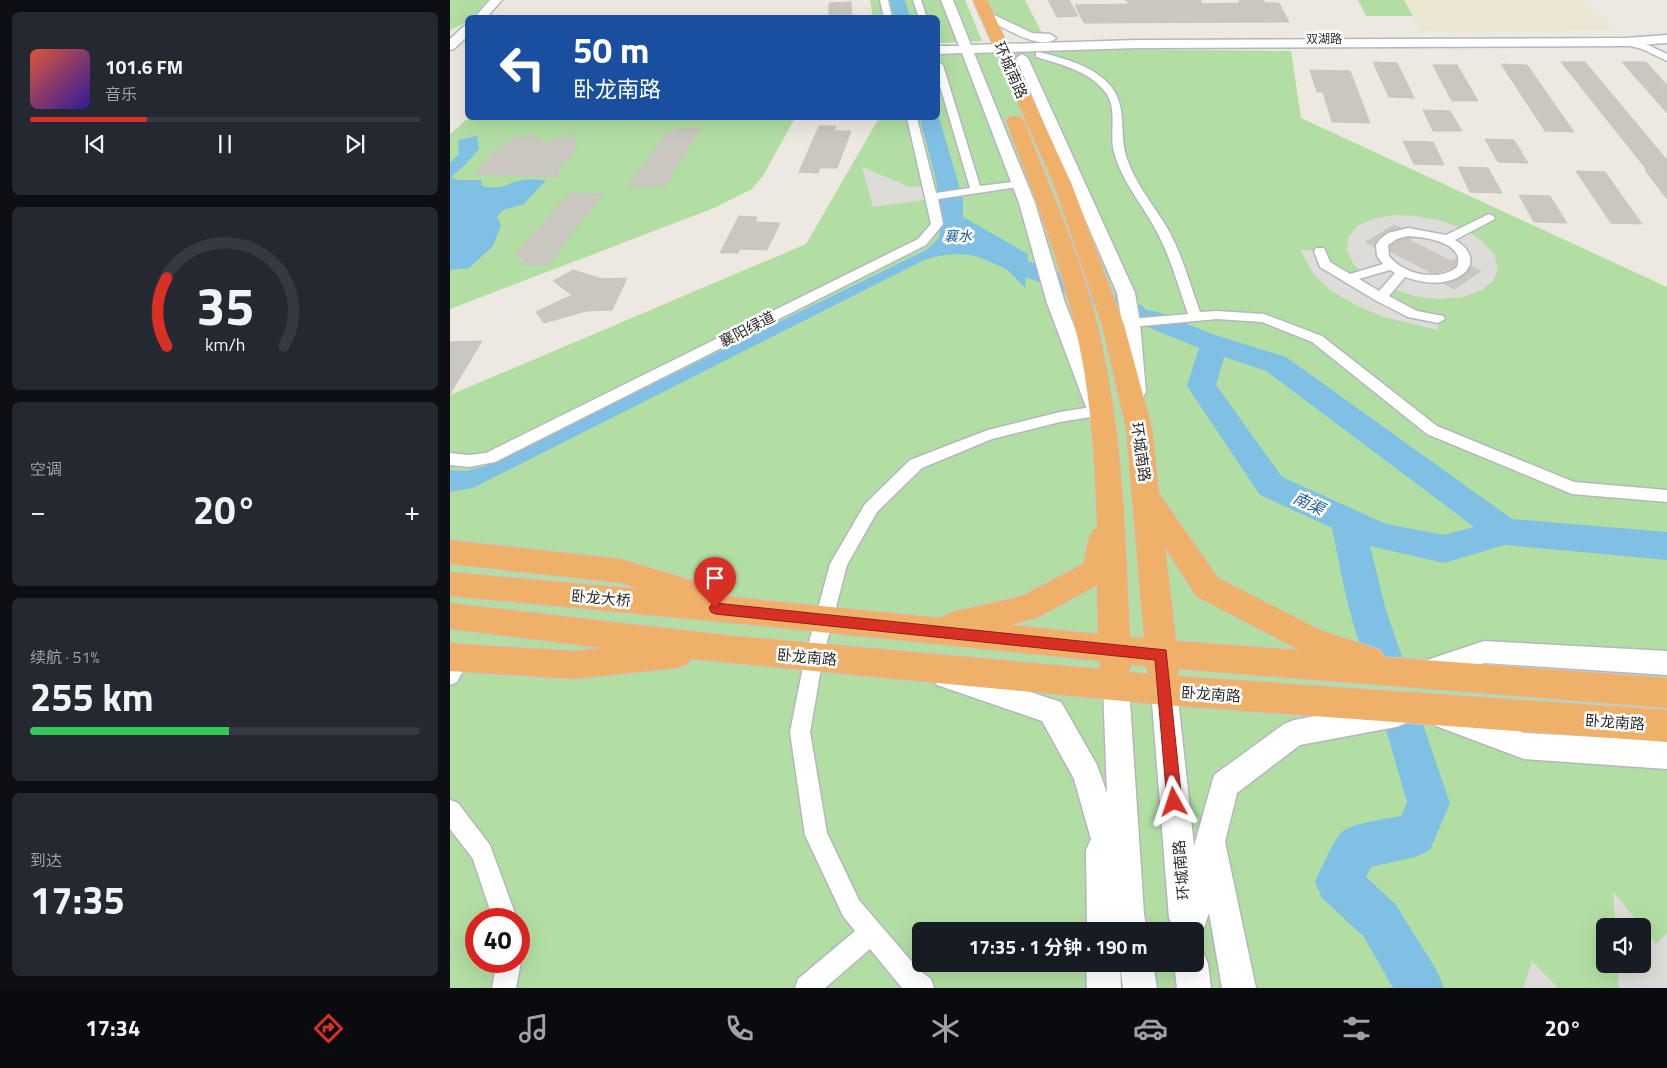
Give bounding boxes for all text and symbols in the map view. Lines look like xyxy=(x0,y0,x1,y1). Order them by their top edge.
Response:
text: 50 m xyxy=(573,23,649,77)
street label: 双湖路 xyxy=(1306,29,1342,48)
icon: left xyxy=(490,35,555,100)
street label: 环城南路 xyxy=(988,38,1034,102)
text: 101.6 FM xyxy=(105,52,183,81)
text: 卧龙南路 xyxy=(573,72,661,106)
text: 音乐 xyxy=(105,82,137,106)
icon: previous xyxy=(81,130,109,158)
icon: pause xyxy=(211,130,239,158)
icon: next xyxy=(341,130,369,158)
water label: 襄水 xyxy=(944,225,973,246)
text: 35 xyxy=(196,266,254,345)
street label: 襄阳绿道 xyxy=(715,305,779,353)
text: km/h xyxy=(205,331,245,358)
street label: 环城南路 xyxy=(1125,421,1157,483)
text: 空调 xyxy=(30,457,62,481)
text: 20° xyxy=(193,481,257,539)
water label: 南渠 xyxy=(1289,485,1330,521)
text: − xyxy=(30,489,46,532)
text: + xyxy=(404,489,420,532)
pin xyxy=(694,557,736,608)
icon: arrive xyxy=(701,564,729,592)
street label: 卧龙大桥 xyxy=(570,584,632,612)
street label: 卧龙南路 xyxy=(776,643,838,671)
text: 续航 · 51% xyxy=(30,645,99,669)
text: 255 km xyxy=(30,668,154,726)
street label: 卧龙南路 xyxy=(1180,680,1242,708)
street label: 卧龙南路 xyxy=(1584,708,1646,736)
position arrow xyxy=(1147,775,1199,827)
street label: 环城南路 xyxy=(1167,839,1195,901)
text: 到达 xyxy=(30,848,62,872)
text: 17:35 xyxy=(30,871,125,929)
speed limit sign: 40 xyxy=(465,908,530,973)
map controls xyxy=(1596,918,1651,973)
button: sound xyxy=(1596,918,1651,973)
text: 17:35 · 1 分钟 · 190 m xyxy=(969,932,1147,961)
text: 17:34 xyxy=(85,1011,140,1045)
icon: directions xyxy=(311,1011,346,1046)
icon: music xyxy=(516,1011,551,1046)
icon: phone xyxy=(722,1011,757,1046)
icon: climate xyxy=(928,1011,963,1046)
icon: car xyxy=(1133,1011,1168,1046)
icon: filters xyxy=(1339,1011,1374,1046)
text: 20° xyxy=(1545,1011,1582,1045)

